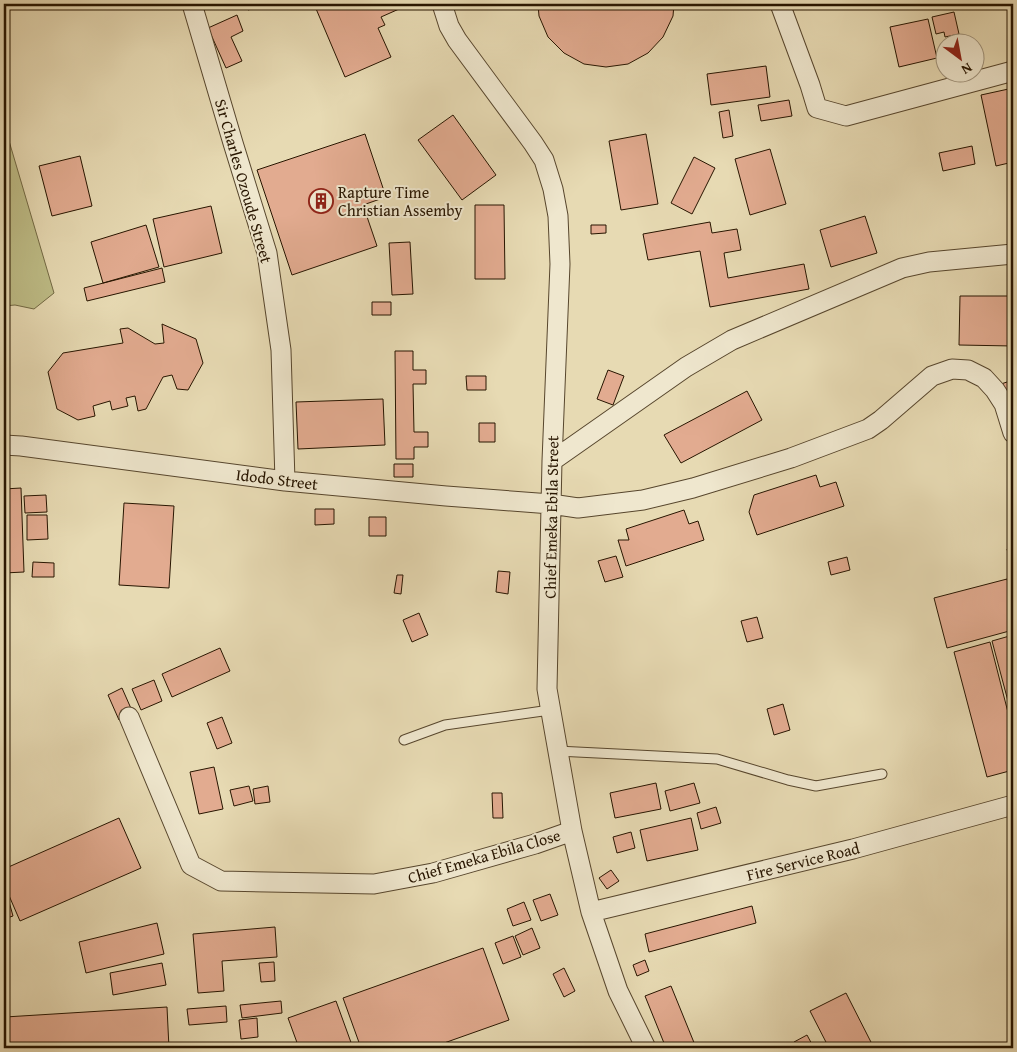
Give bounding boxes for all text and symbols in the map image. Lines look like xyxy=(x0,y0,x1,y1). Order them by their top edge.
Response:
north arrow xyxy=(934,32,984,82)
text: N xyxy=(957,58,976,80)
street label: Sir Charles Ozoude Street xyxy=(209,96,279,266)
place label: Rapture Time Christian Assemby xyxy=(338,180,463,222)
building icon: Rapture Time Christian Assemby xyxy=(308,188,334,214)
street label: Chief Emeka Ebila Street xyxy=(538,435,564,599)
street label: Idodo Street xyxy=(235,462,320,496)
street label: Chief Emeka Ebila Close xyxy=(405,823,563,889)
street label: Fire Service Road xyxy=(744,835,862,887)

